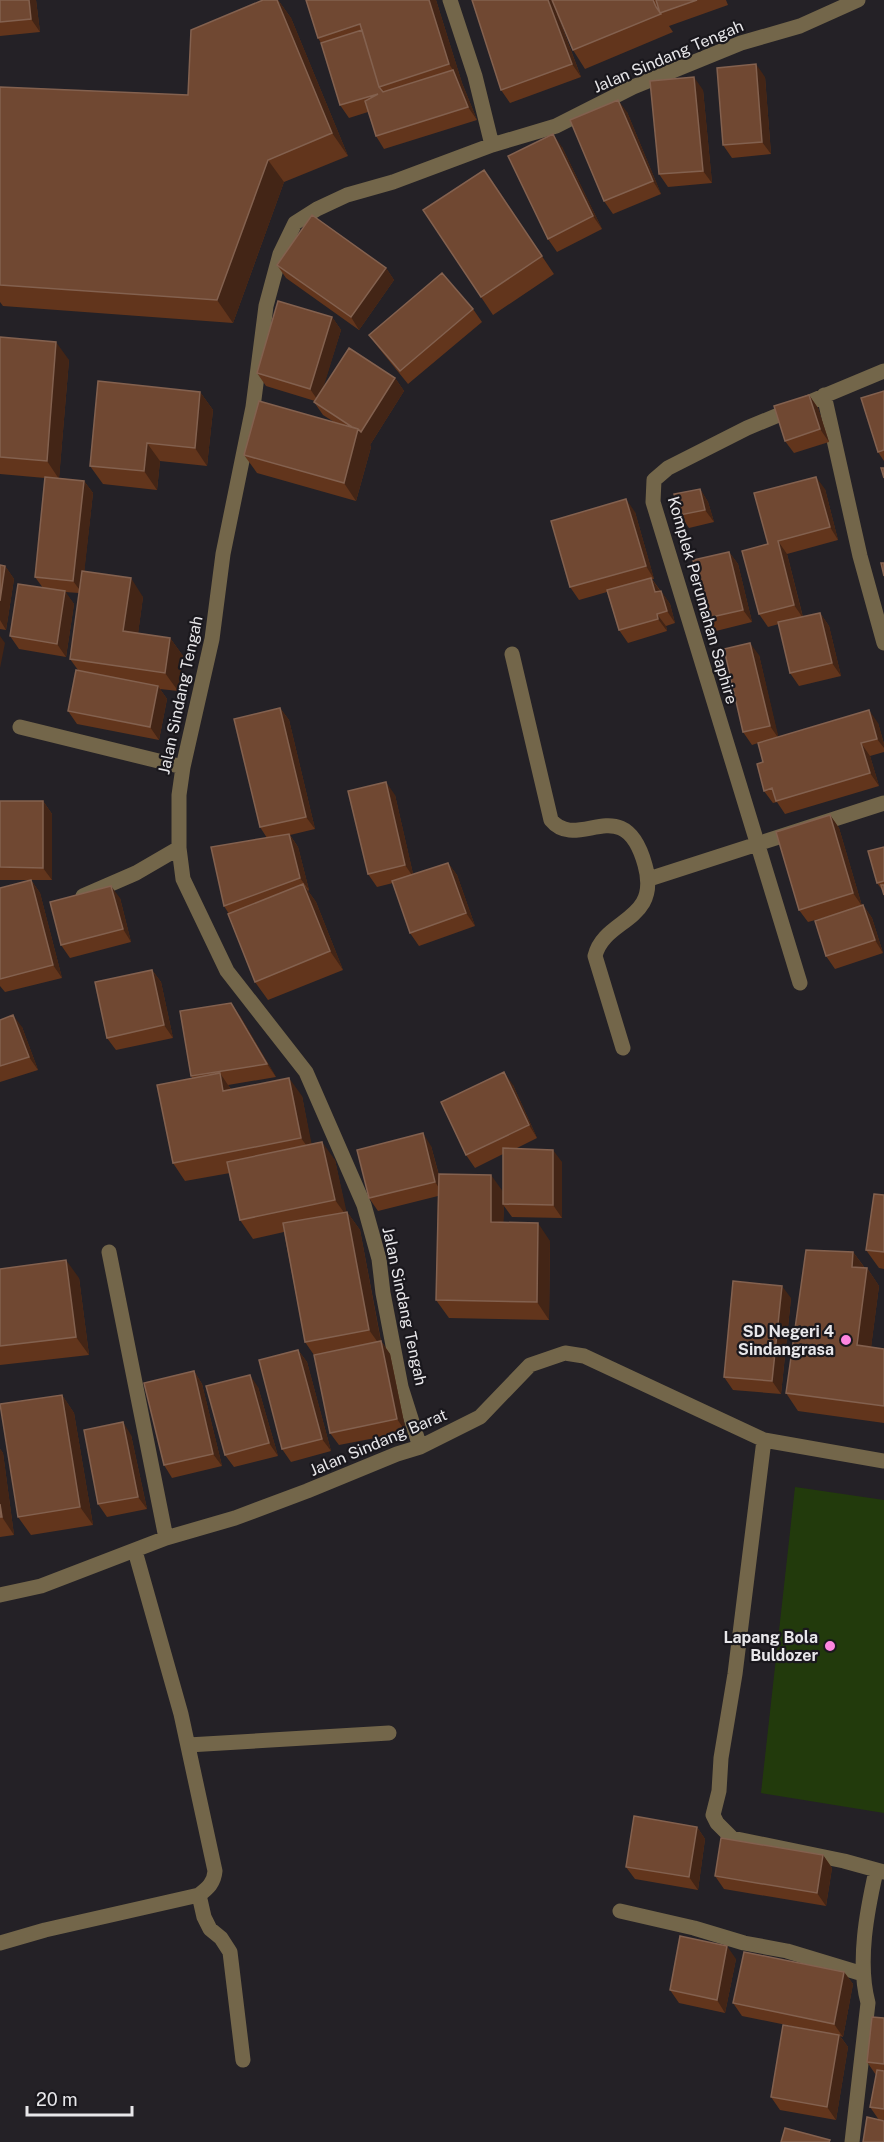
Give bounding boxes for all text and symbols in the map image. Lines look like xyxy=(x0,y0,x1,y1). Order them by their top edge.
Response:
street label: Jalan Sindang Tengah xyxy=(590,16,746,97)
street label: Komplek Perumahan Saphire xyxy=(664,494,741,706)
street label: Jalan Sindang Tengah xyxy=(154,614,207,776)
street label: Jalan Sindang Tengah xyxy=(378,1225,431,1387)
place label: SD Negeri 4 Sindangrasa xyxy=(738,1322,834,1359)
marker: SD Negeri 4 Sindangrasa xyxy=(839,1333,853,1347)
street label: Jalan Sindang Barat xyxy=(307,1405,450,1480)
place label: Lapang Bola Buldozer xyxy=(723,1628,818,1665)
marker: Lapang Bola Buldozer xyxy=(823,1639,837,1653)
scale bar xyxy=(27,2079,132,2117)
text: 20 m xyxy=(36,2089,78,2110)

